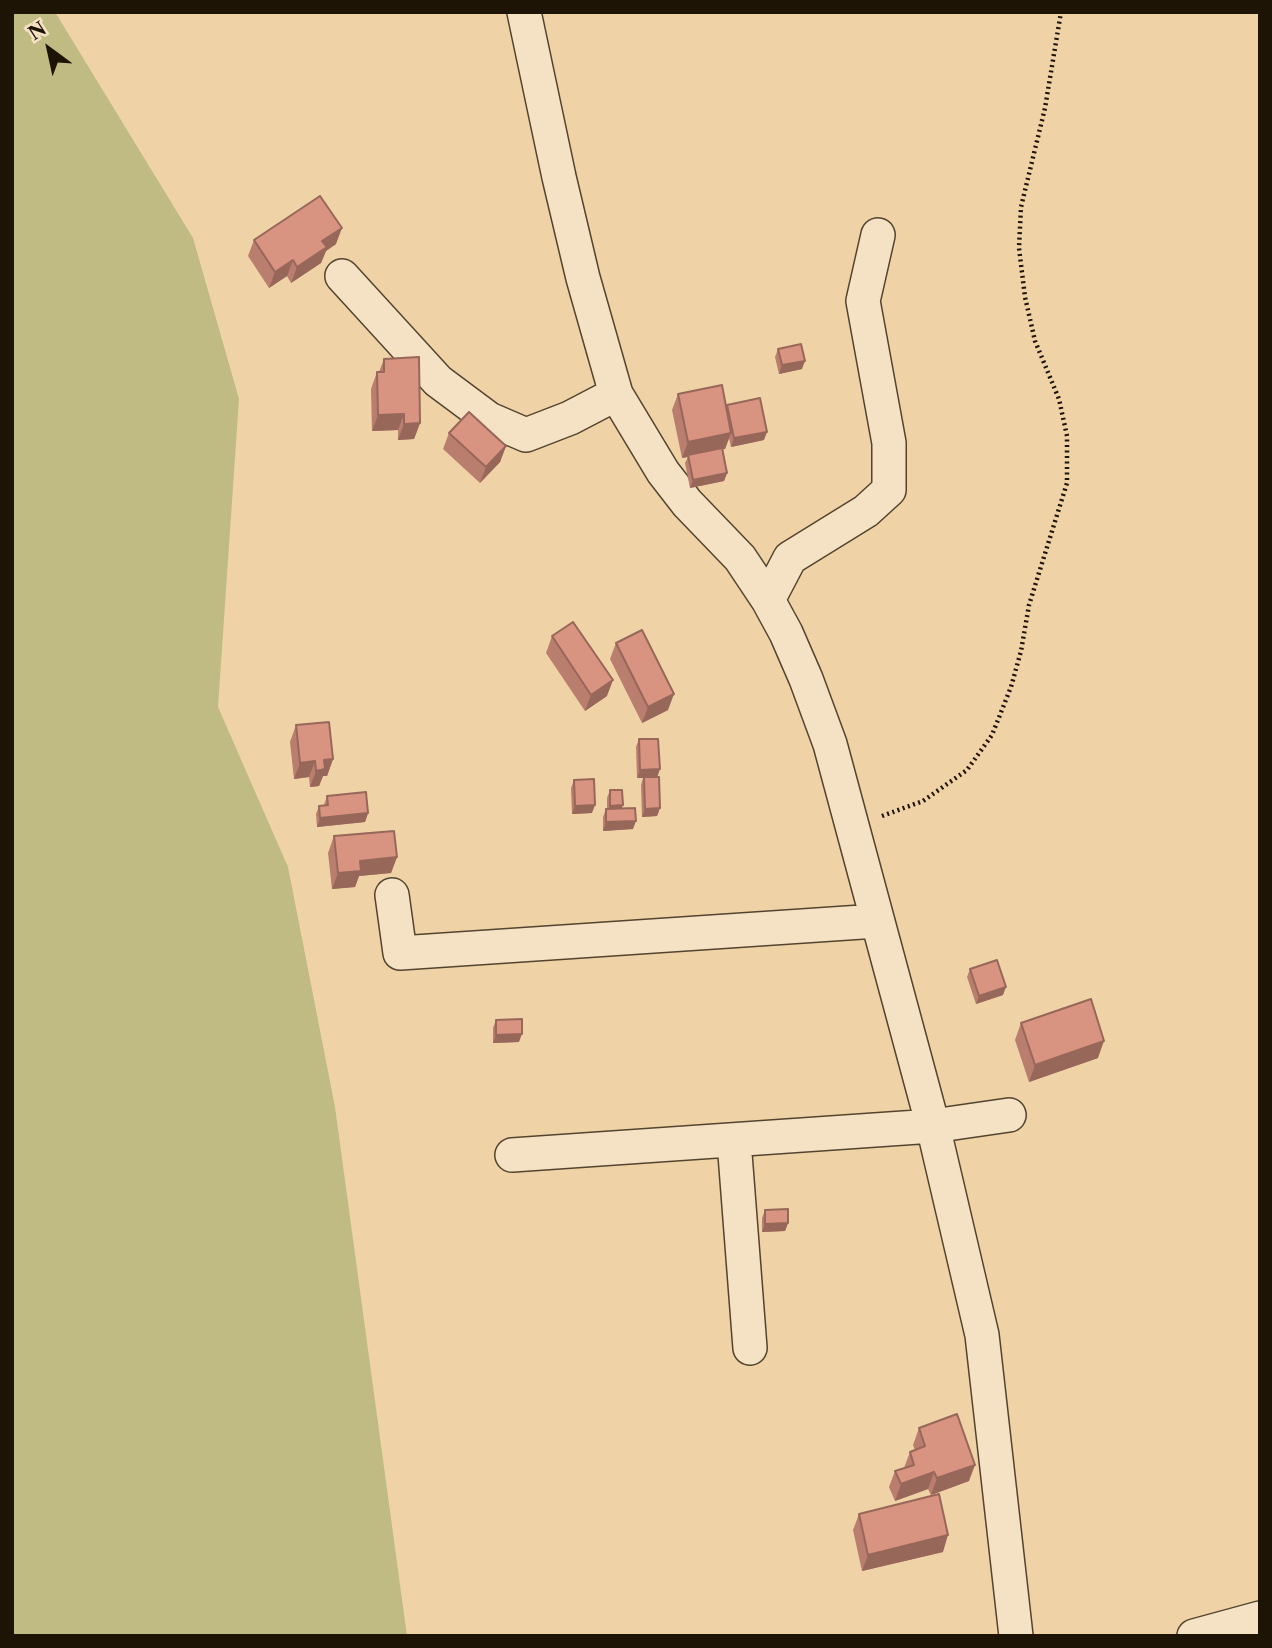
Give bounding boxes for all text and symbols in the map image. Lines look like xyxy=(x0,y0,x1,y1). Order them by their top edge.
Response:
north arrow xyxy=(14,14,84,84)
text: N xyxy=(24,17,50,45)

